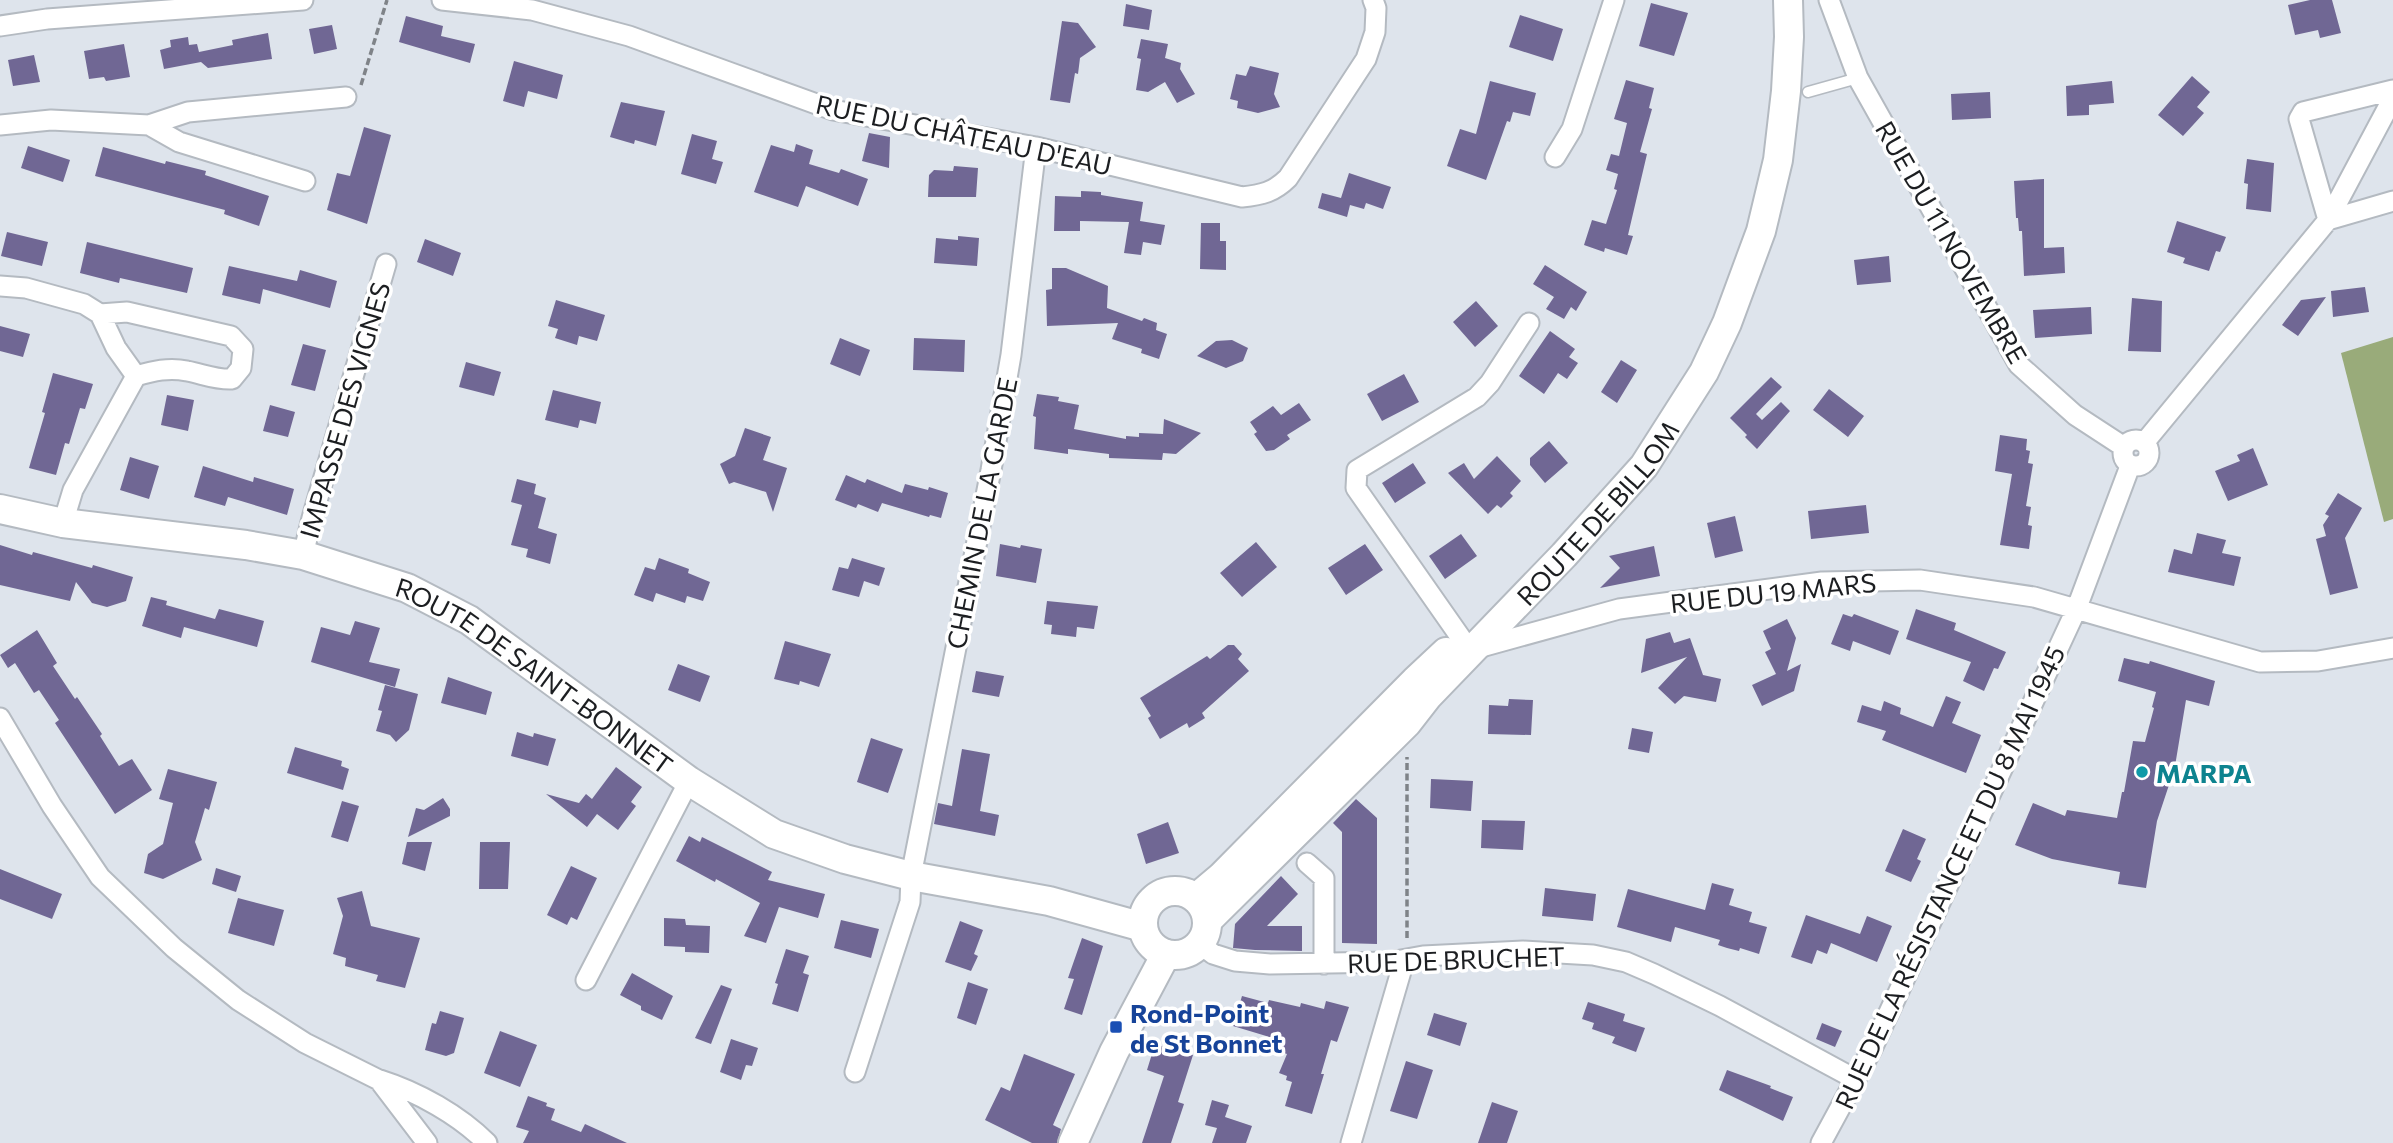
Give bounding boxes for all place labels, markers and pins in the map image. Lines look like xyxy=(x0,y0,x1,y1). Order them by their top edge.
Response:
place label: MARPA xyxy=(2156,757,2252,788)
marker: MARPA xyxy=(2134,764,2150,780)
place label: Rond-Point de St Bonnet xyxy=(1130,997,1283,1058)
marker: Rond-Point de St Bonnet xyxy=(1108,1019,1124,1035)

